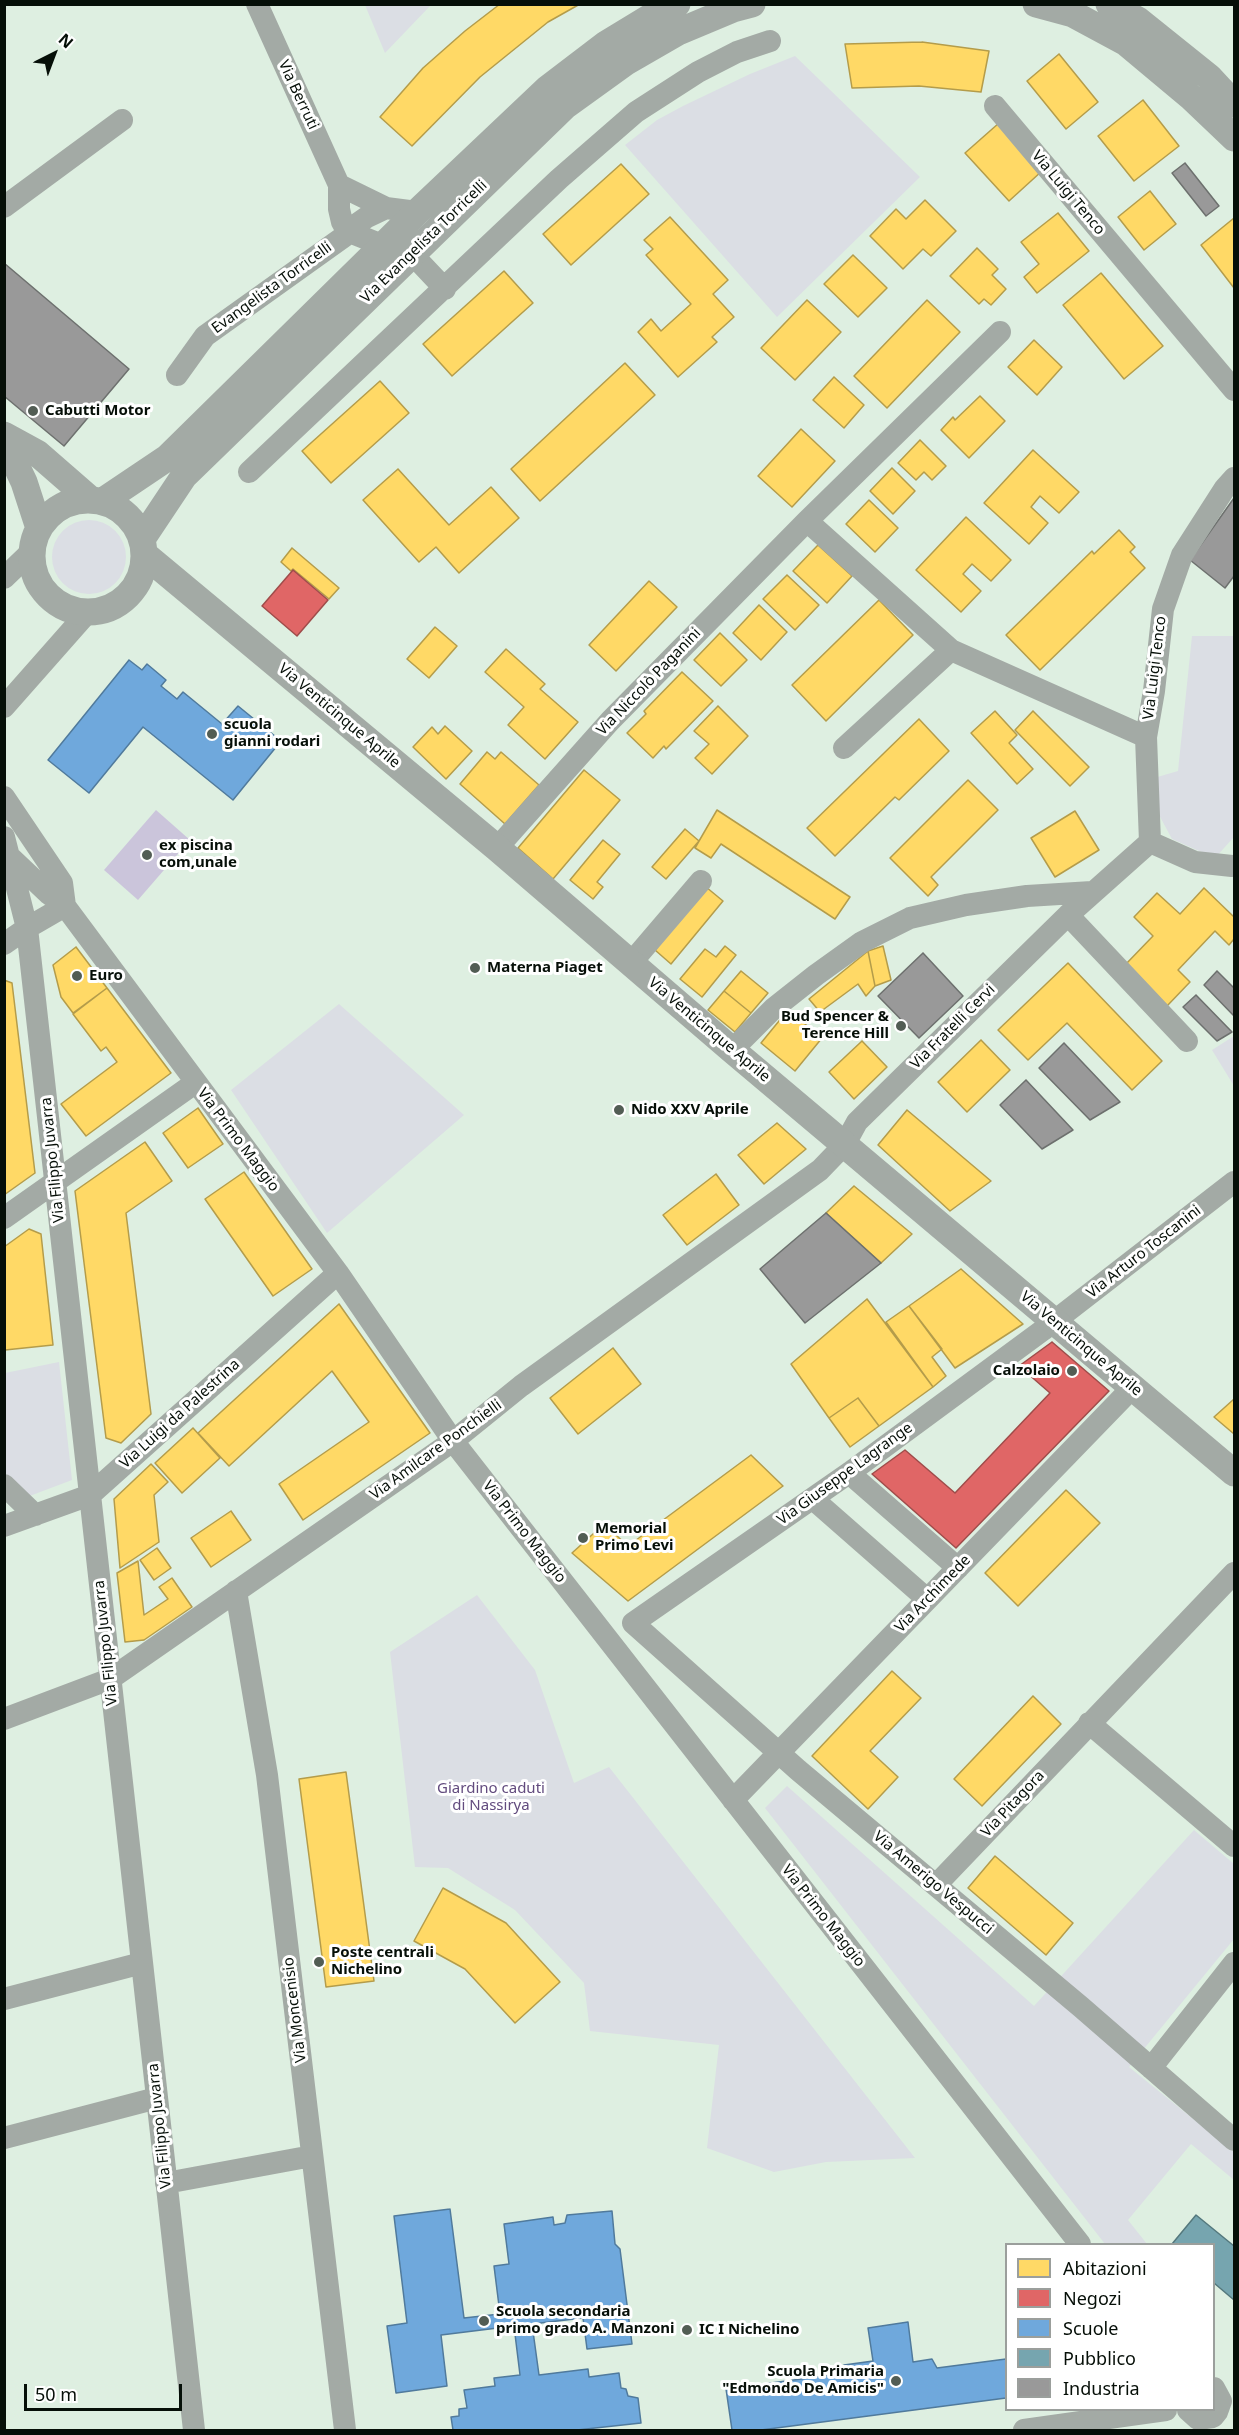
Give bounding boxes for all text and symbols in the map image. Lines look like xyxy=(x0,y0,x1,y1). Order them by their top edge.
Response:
north arrow xyxy=(24,24,84,84)
text: N xyxy=(54,28,78,53)
street label: Via Berruti xyxy=(274,58,322,132)
street label: Via Luigi Tenco xyxy=(1028,147,1108,239)
street label: Via Evangelista Torricelli xyxy=(357,177,491,307)
street label: Evangelista Torricelli xyxy=(209,238,335,338)
place label: Cabutti Motor xyxy=(45,402,150,420)
marker: Cabutti Motor xyxy=(26,404,40,418)
street label: Via Luigi Tenco xyxy=(1140,615,1170,721)
street label: Via Niccolò Paganini xyxy=(593,625,705,739)
street label: Via Venticinque Aprile xyxy=(274,660,404,772)
place label: scuola gianni rodari xyxy=(224,716,320,751)
marker: scuola gianni rodari xyxy=(205,727,219,741)
place label: ex piscina com,unale xyxy=(159,837,237,872)
marker: ex piscina com,unale xyxy=(140,848,154,862)
place label: Materna Piaget xyxy=(487,959,603,977)
marker: Materna Piaget xyxy=(468,961,482,975)
place label: Euro xyxy=(89,967,123,985)
marker: Euro xyxy=(70,969,84,983)
street label: Via Venticinque Aprile xyxy=(644,974,774,1086)
street label: Via Fratelli Cervi xyxy=(907,981,999,1073)
place label: Bud Spencer & Terence Hill xyxy=(781,1008,889,1043)
marker: Bud Spencer & Terence Hill xyxy=(894,1019,908,1033)
street label: Via Primo Maggio xyxy=(193,1085,283,1195)
street label: Via Filippo Juvarra xyxy=(37,1096,69,1224)
place label: Nido XXV Aprile xyxy=(631,1101,749,1119)
marker: Nido XXV Aprile xyxy=(612,1103,626,1117)
street label: Via Arturo Toscanini xyxy=(1083,1202,1205,1302)
street label: Via Venticinque Aprile xyxy=(1016,1288,1146,1400)
street label: Via Luigi da Palestrina xyxy=(116,1355,244,1473)
place label: Calzolaio xyxy=(993,1362,1060,1380)
marker: Calzolaio xyxy=(1065,1364,1079,1378)
street label: Via Amilcare Ponchielli xyxy=(367,1396,505,1504)
street label: Via Giuseppe Lagrange xyxy=(774,1419,916,1529)
street label: Via Primo Maggio xyxy=(479,1477,569,1587)
place label: Memorial Primo Levi xyxy=(595,1520,673,1555)
marker: Memorial Primo Levi xyxy=(576,1531,590,1545)
street label: Via Archimede xyxy=(891,1551,975,1637)
street label: Via Filippo Juvarra xyxy=(90,1579,122,1707)
street label: Via Pitagora xyxy=(978,1767,1048,1841)
park label: Giardino caduti di Nassirya xyxy=(437,1780,545,1815)
street label: Via Amerigo Vespucci xyxy=(870,1828,996,1938)
street label: Via Primo Maggio xyxy=(778,1861,868,1971)
place label: Poste centrali Nichelino xyxy=(331,1944,434,1979)
marker: Poste centrali Nichelino xyxy=(312,1955,326,1969)
street label: Via Moncenisio xyxy=(280,1956,310,2064)
street label: Via Filippo Juvarra xyxy=(144,2062,176,2190)
legend xyxy=(1005,2243,1215,2411)
text: Abitazioni xyxy=(1063,2256,1147,2280)
text: Negozi xyxy=(1063,2286,1122,2310)
place label: Scuola secondaria primo grado A. Manzoni xyxy=(496,2303,675,2338)
marker: Scuola secondaria primo grado A. Manzoni xyxy=(477,2314,491,2328)
text: Scuole xyxy=(1063,2316,1118,2340)
place label: IC I Nichelino xyxy=(699,2321,799,2339)
marker: IC I Nichelino xyxy=(680,2323,694,2337)
text: Pubblico xyxy=(1063,2346,1136,2370)
place label: Scuola Primaria "Edmondo De Amicis" xyxy=(722,2363,884,2398)
scale bar xyxy=(27,2372,184,2410)
marker: Scuola Primaria "Edmondo De Amicis" xyxy=(889,2374,903,2388)
text: Industria xyxy=(1063,2376,1140,2400)
text: 50 m xyxy=(35,2382,77,2406)

